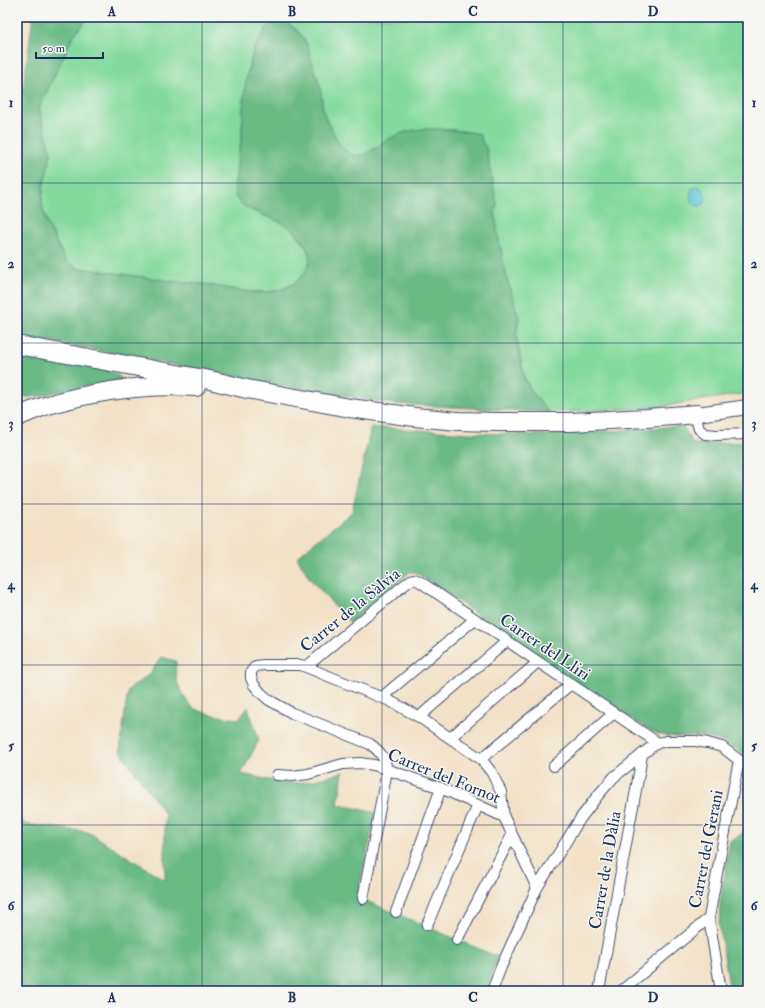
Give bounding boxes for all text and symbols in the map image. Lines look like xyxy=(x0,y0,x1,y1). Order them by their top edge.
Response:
text: A xyxy=(107,4,117,20)
text: B xyxy=(288,4,296,20)
text: C xyxy=(468,4,478,20)
text: D xyxy=(648,4,659,20)
scale bar xyxy=(36,34,103,60)
text: 50 m xyxy=(42,41,66,56)
text: 1 xyxy=(9,95,14,111)
text: 1 xyxy=(752,95,757,111)
text: 2 xyxy=(8,256,15,272)
text: 2 xyxy=(751,256,758,272)
text: 3 xyxy=(9,416,14,432)
text: 3 xyxy=(752,416,757,432)
street label: Carrer de la Sàlvia xyxy=(296,563,405,657)
text: 4 xyxy=(6,577,15,593)
text: 4 xyxy=(749,577,758,593)
street label: Carrer del Lliri xyxy=(496,609,595,685)
text: 5 xyxy=(8,738,14,754)
text: 5 xyxy=(751,738,757,754)
street label: Carrer del Fornot xyxy=(385,744,504,808)
street label: Carrer del Gerani xyxy=(684,787,728,910)
street label: Carrer de la Dàlia xyxy=(584,808,626,931)
text: 6 xyxy=(8,898,16,914)
text: 6 xyxy=(751,898,759,914)
text: A xyxy=(107,990,117,1006)
text: B xyxy=(288,990,296,1006)
text: C xyxy=(468,990,478,1006)
text: D xyxy=(648,990,659,1006)

